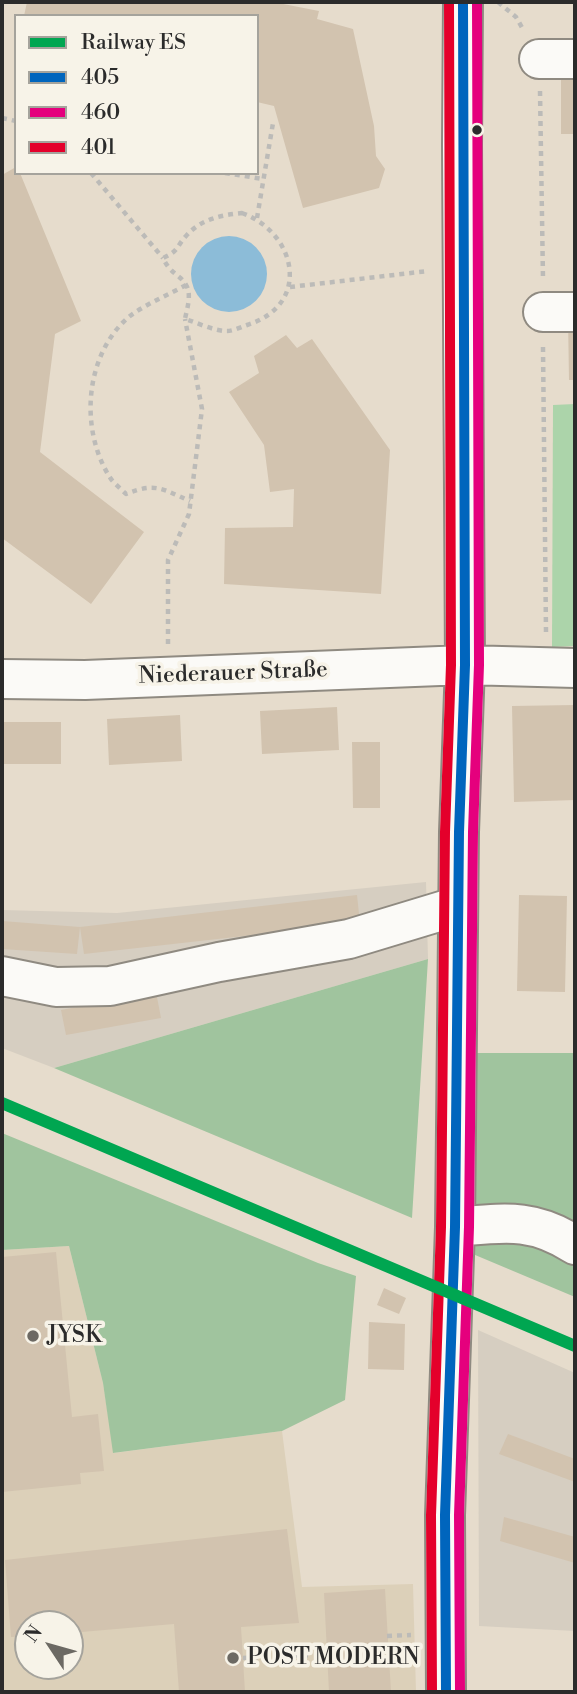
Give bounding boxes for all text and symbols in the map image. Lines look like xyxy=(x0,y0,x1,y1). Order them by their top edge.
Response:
legend xyxy=(14,14,259,175)
text: Railway ES xyxy=(81,30,186,56)
text: 405 xyxy=(81,65,119,91)
text: 460 xyxy=(81,100,120,126)
unlabelled marker xyxy=(470,123,484,137)
text: 401 xyxy=(81,135,116,161)
street label: Niederauer Straße xyxy=(138,657,328,691)
place label: JYSK xyxy=(47,1322,102,1350)
marker: JYSK xyxy=(25,1328,41,1344)
north arrow xyxy=(14,1610,84,1680)
text: N xyxy=(20,1621,48,1647)
place label: POST MODERN xyxy=(247,1644,420,1672)
marker: POST MODERN xyxy=(225,1650,241,1666)

